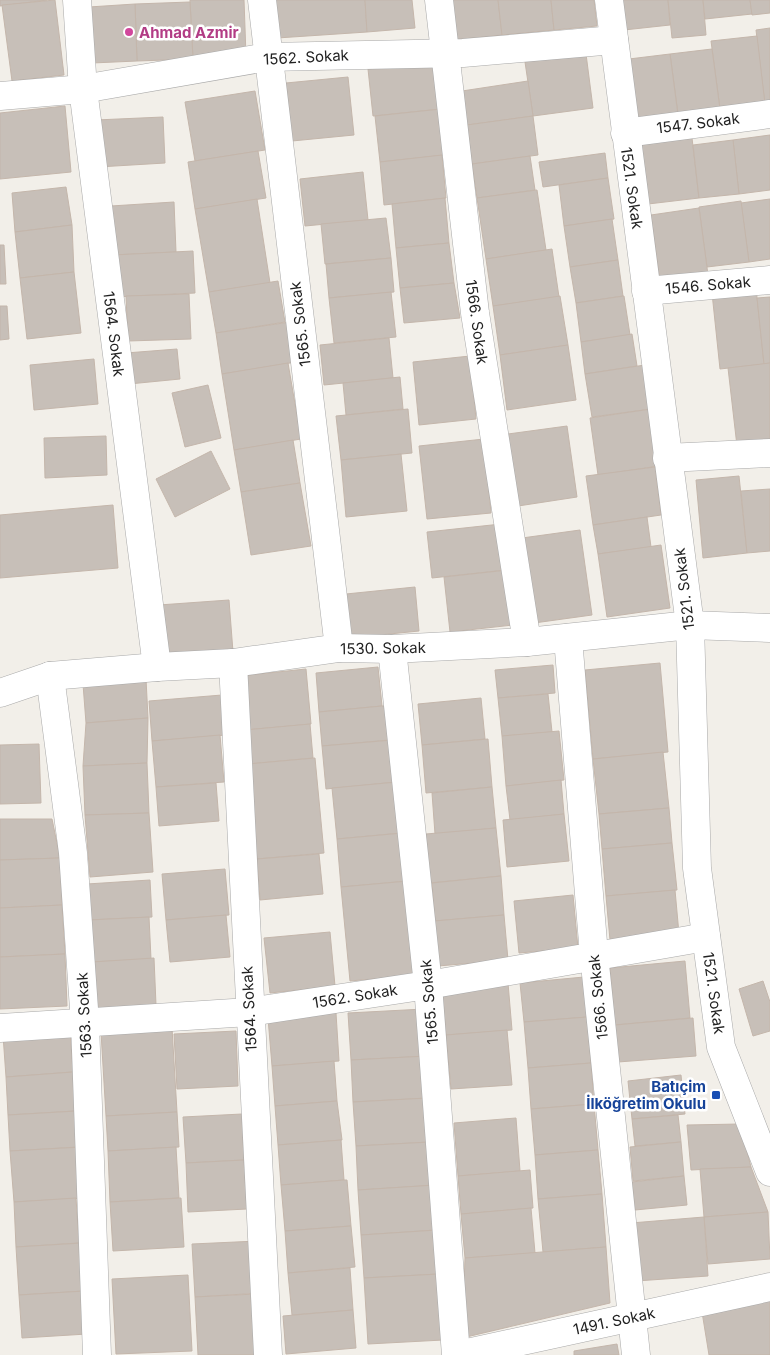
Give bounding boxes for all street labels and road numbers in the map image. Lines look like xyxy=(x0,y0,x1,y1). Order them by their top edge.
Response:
street label: 1562. Sokak xyxy=(263,45,350,69)
street label: 1547. Sokak xyxy=(655,108,741,138)
street label: 1521. Sokak xyxy=(617,146,647,231)
street label: 1546. Sokak xyxy=(664,272,752,298)
street label: 1566. Sokak xyxy=(462,278,492,366)
street label: 1565. Sokak xyxy=(285,280,315,367)
street label: 1564. Sokak xyxy=(99,290,129,378)
street label: 1521. Sokak xyxy=(669,546,698,631)
street label: 1530. Sokak xyxy=(340,638,427,658)
street label: 1521. Sokak xyxy=(699,951,729,1036)
street label: 1566. Sokak xyxy=(584,953,612,1040)
street label: 1565. Sokak xyxy=(416,958,442,1045)
street label: 1564. Sokak xyxy=(237,965,261,1052)
street label: 1563. Sokak xyxy=(72,971,96,1058)
street label: 1562. Sokak xyxy=(311,980,400,1012)
street label: 1491. Sokak xyxy=(571,1303,657,1339)

